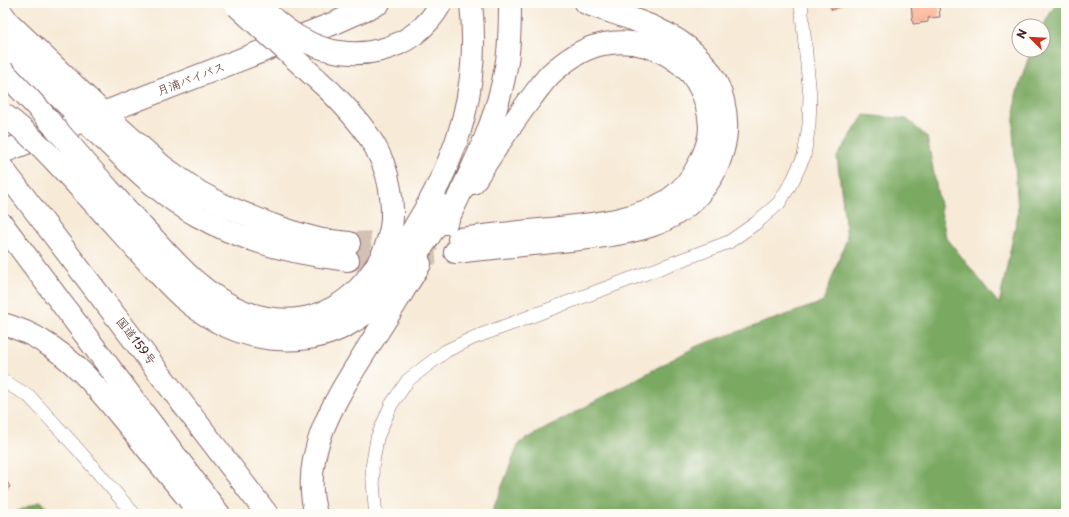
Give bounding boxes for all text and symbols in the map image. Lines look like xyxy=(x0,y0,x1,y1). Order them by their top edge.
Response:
north arrow xyxy=(1011,18,1051,58)
text: N xyxy=(1012,26,1031,41)
street label: 月浦バイパス xyxy=(154,57,227,99)
street label: 国道159号 xyxy=(112,313,161,368)

